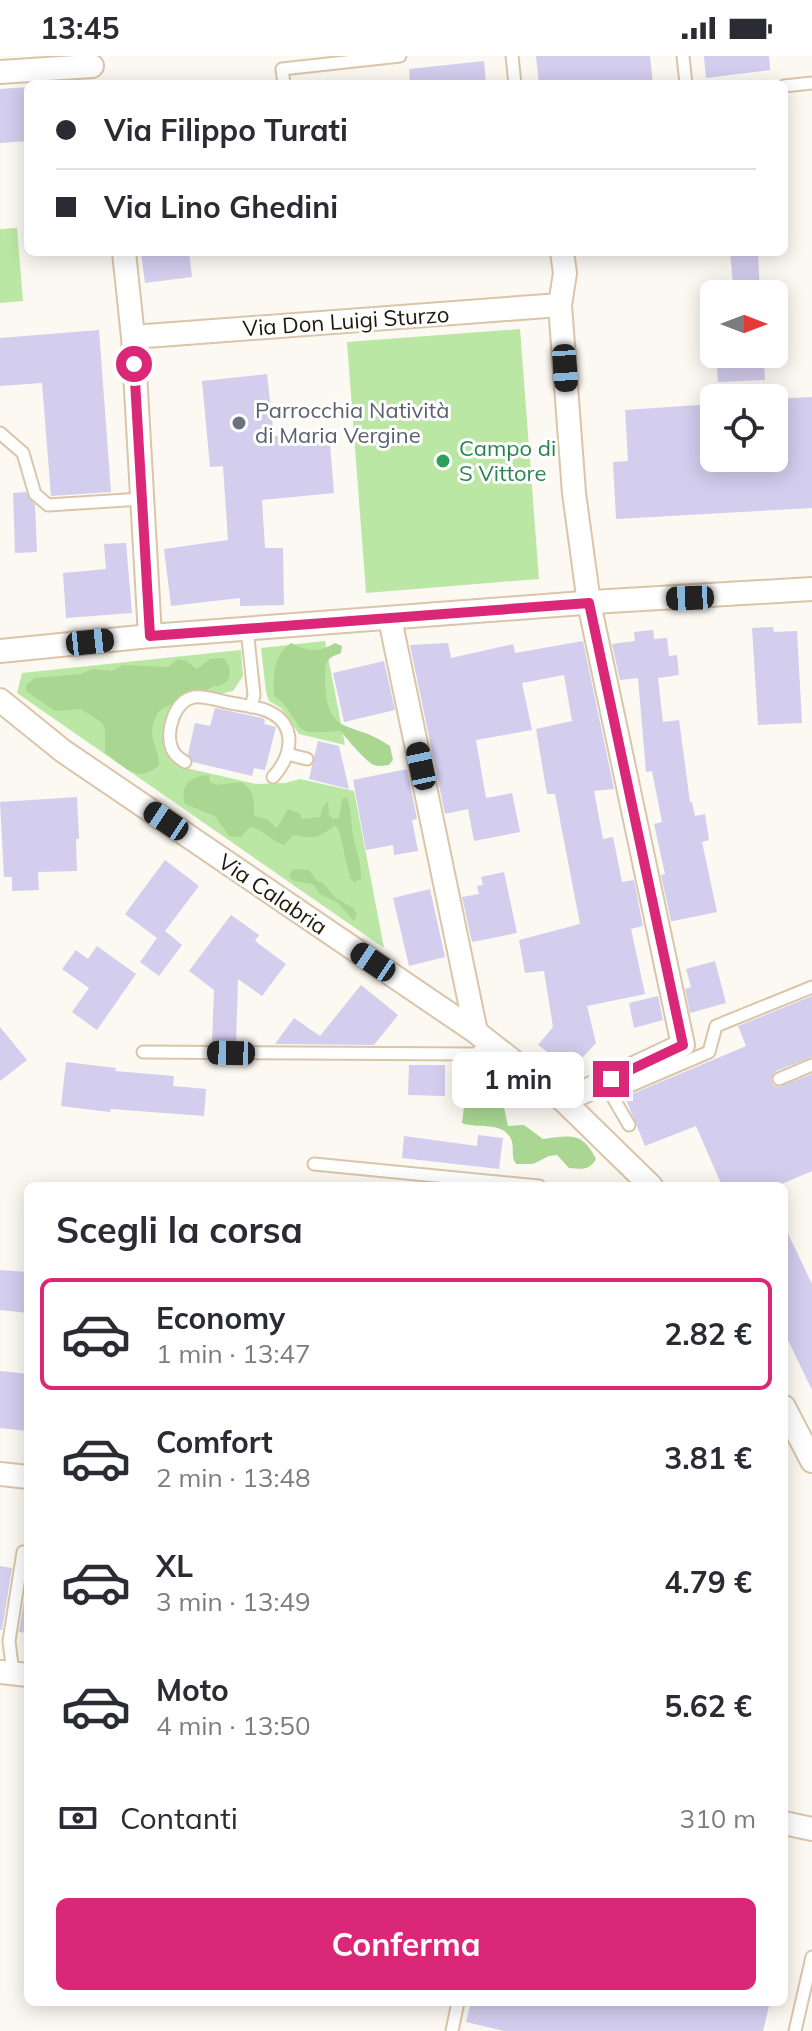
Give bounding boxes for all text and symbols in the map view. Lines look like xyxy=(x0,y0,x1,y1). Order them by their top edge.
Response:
text: 13:45 xyxy=(40,9,119,47)
text: Via Filippo Turati xyxy=(104,111,348,149)
text: Via Lino Ghedini xyxy=(104,188,338,226)
north arrow xyxy=(700,280,788,368)
map controls xyxy=(700,280,788,472)
street label: Via Don Luigi Sturzo xyxy=(242,300,450,342)
car xyxy=(551,343,579,393)
route start xyxy=(116,346,152,382)
button: locate xyxy=(700,384,788,472)
place label: Parrocchia Natività di Maria Vergine xyxy=(255,396,449,449)
marker: Parrocchia Natività di Maria Vergine xyxy=(230,414,248,432)
place label: Campo di S Vittore xyxy=(459,434,556,487)
marker: Campo di S Vittore xyxy=(434,452,452,470)
car xyxy=(666,585,714,611)
car xyxy=(65,628,115,656)
car xyxy=(404,740,438,792)
car xyxy=(139,798,193,844)
street label: Via Calabria xyxy=(213,847,333,941)
car xyxy=(346,939,400,985)
car xyxy=(207,1041,255,1065)
callout: 1 min xyxy=(451,1051,583,1107)
route end xyxy=(593,1061,629,1097)
text: 1 min xyxy=(484,1063,552,1096)
text: Scegli la corsa xyxy=(56,1207,303,1252)
icon: car xyxy=(60,1298,132,1370)
text: Economy xyxy=(156,1299,285,1337)
text: 2.82 € xyxy=(664,1315,752,1353)
text: 1 min · 13:47 xyxy=(156,1337,311,1370)
icon: car xyxy=(60,1422,132,1494)
text: Comfort xyxy=(156,1423,273,1461)
text: 3.81 € xyxy=(664,1439,752,1477)
text: 2 min · 13:48 xyxy=(156,1461,311,1494)
icon: car xyxy=(60,1546,132,1618)
text: XL xyxy=(156,1547,193,1585)
text: 4.79 € xyxy=(664,1563,752,1601)
text: 3 min · 13:49 xyxy=(156,1585,311,1618)
icon: car xyxy=(60,1670,132,1742)
text: Moto xyxy=(156,1671,229,1709)
text: 5.62 € xyxy=(664,1687,752,1725)
text: 4 min · 13:50 xyxy=(156,1709,311,1742)
icon: cash xyxy=(56,1796,100,1840)
text: Contanti xyxy=(120,1799,238,1837)
text: 310 m xyxy=(680,1802,756,1835)
button: Conferma xyxy=(56,1898,756,1990)

